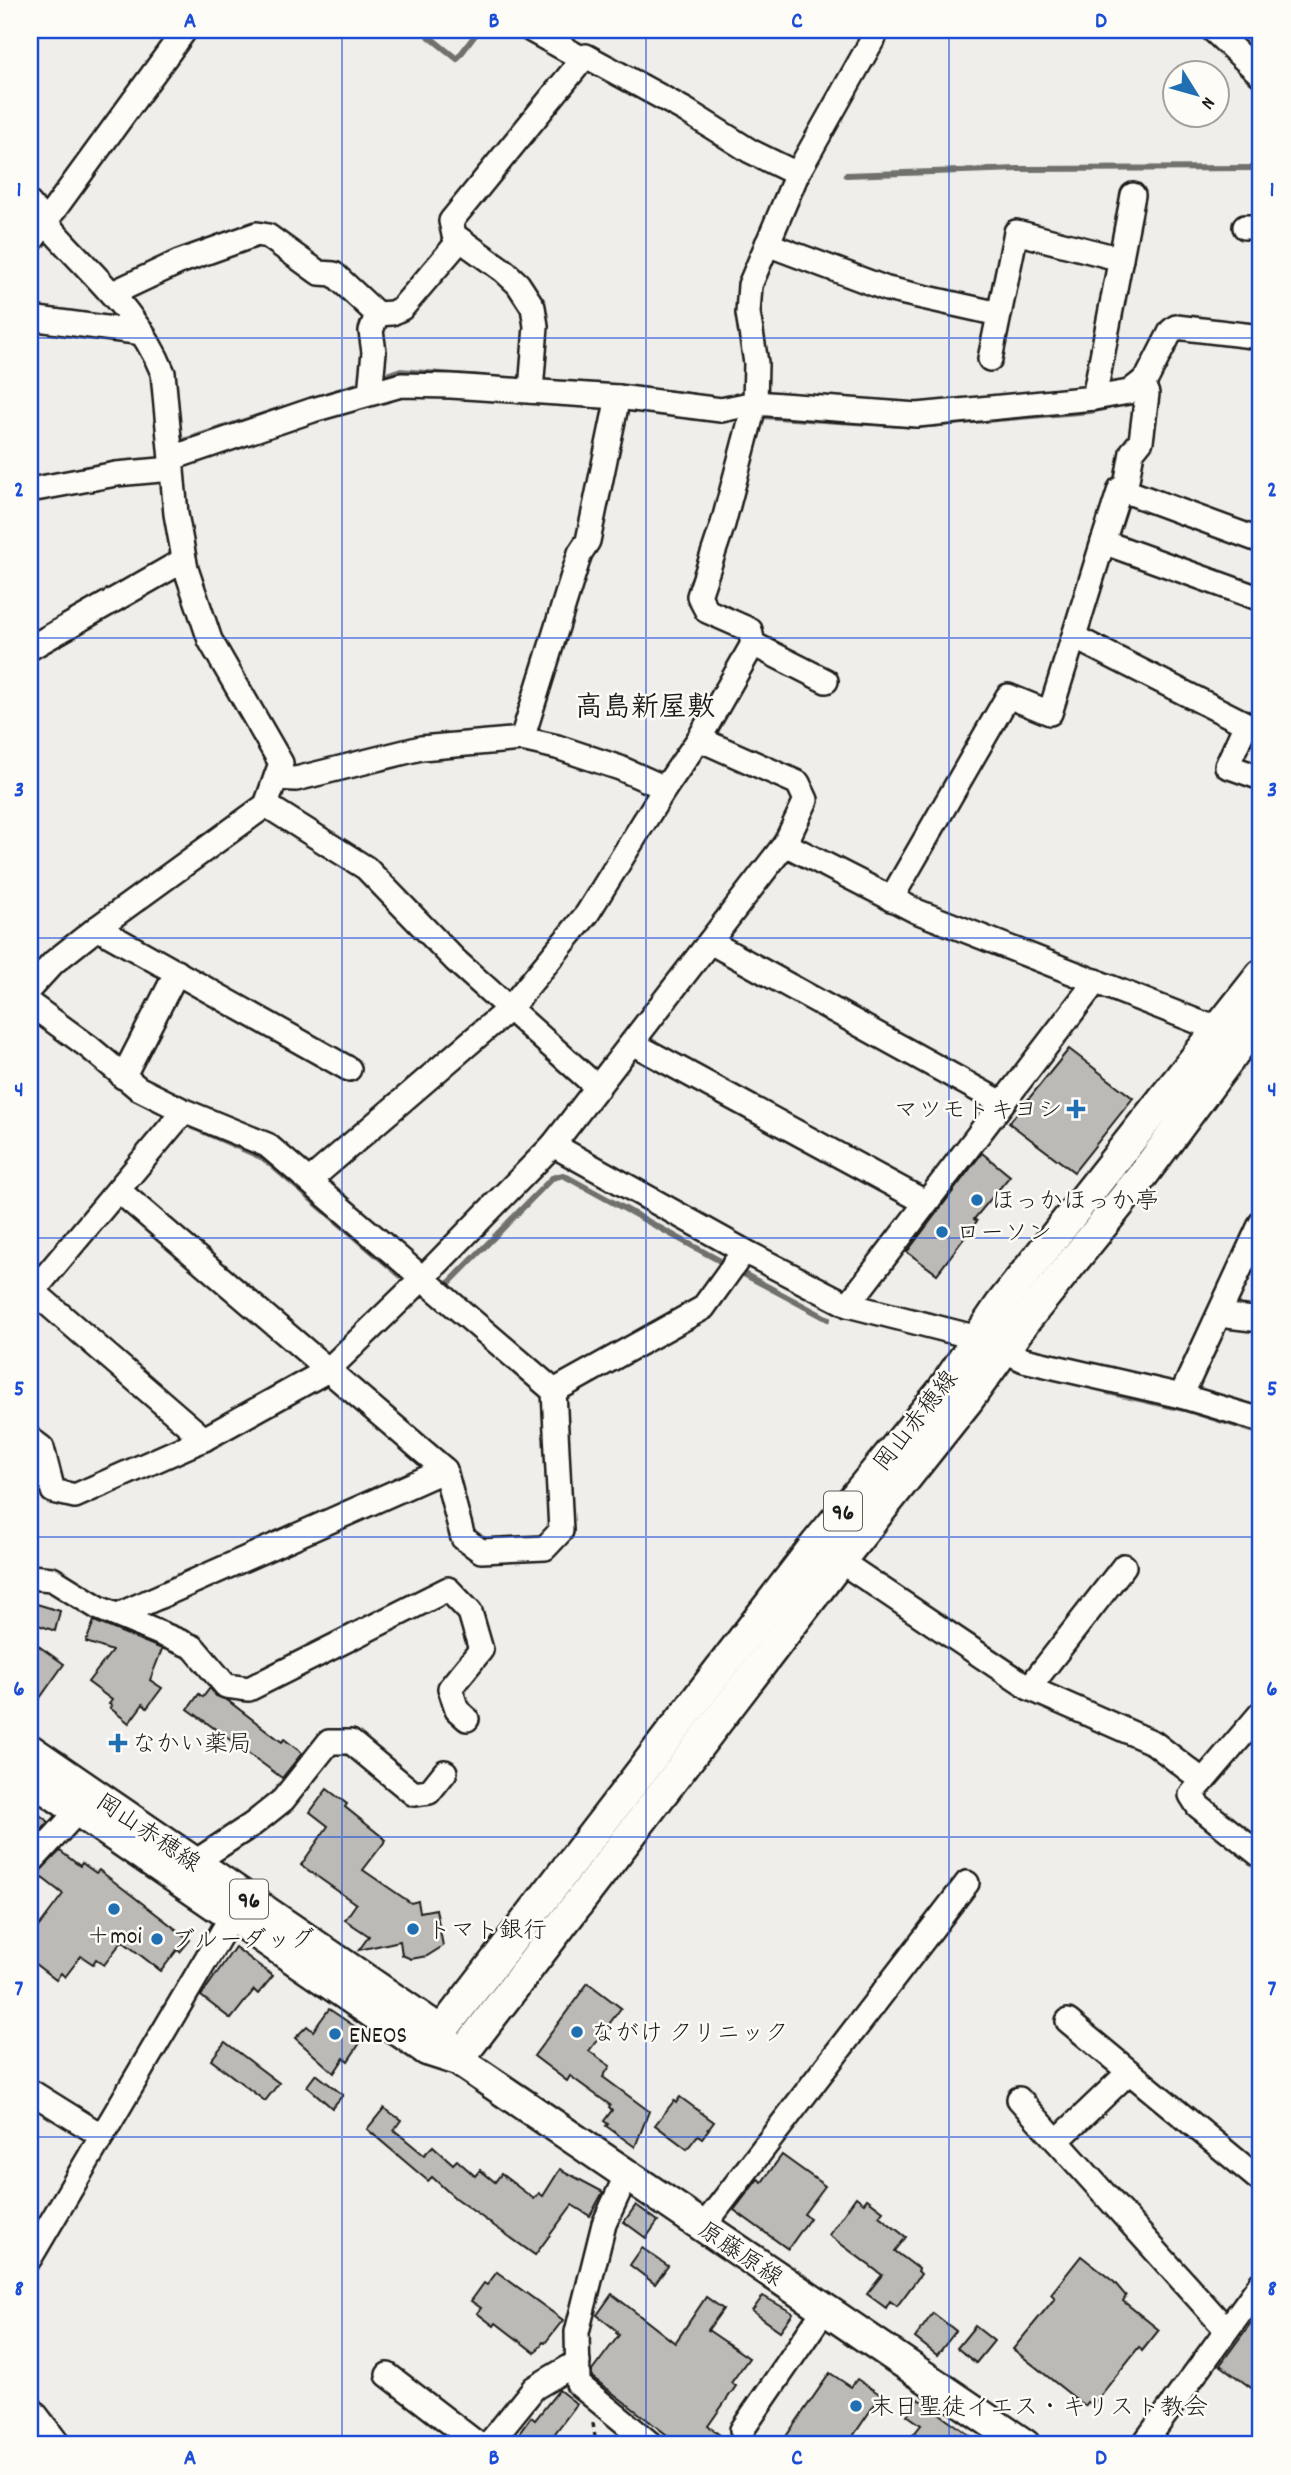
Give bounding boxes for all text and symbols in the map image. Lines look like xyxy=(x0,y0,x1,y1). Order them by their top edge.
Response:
text: A xyxy=(184,6,196,39)
text: B xyxy=(489,6,500,39)
text: C xyxy=(791,6,803,39)
text: D xyxy=(1095,6,1107,39)
north arrow xyxy=(1162,60,1232,130)
text: N xyxy=(1193,90,1220,114)
text: 1 xyxy=(16,175,22,208)
text: 1 xyxy=(1269,175,1275,208)
text: 2 xyxy=(14,475,24,508)
text: 2 xyxy=(1267,475,1277,508)
district label: 高島新屋敷 xyxy=(575,690,715,730)
text: 3 xyxy=(14,775,24,808)
text: 3 xyxy=(1267,775,1277,808)
text: 4 xyxy=(14,1075,24,1108)
text: 4 xyxy=(1267,1075,1277,1108)
place label: マツモトキヨシ xyxy=(894,1095,1062,1129)
marker: マツモトキヨシ xyxy=(1068,1101,1084,1117)
place label: ほっかほっか亭 xyxy=(991,1186,1159,1220)
marker: ほっかほっか亭 xyxy=(969,1192,985,1208)
place label: ローソン xyxy=(956,1218,1052,1252)
marker: ローソン xyxy=(934,1224,950,1240)
street label: 岡山赤穂線 xyxy=(867,1364,968,1480)
text: 5 xyxy=(14,1374,24,1407)
text: 5 xyxy=(1267,1374,1277,1407)
road number: 96 xyxy=(824,1492,862,1530)
text: 6 xyxy=(13,1674,25,1707)
text: 6 xyxy=(1266,1674,1278,1707)
place label: なかい薬局 xyxy=(132,1729,252,1763)
marker: なかい薬局 xyxy=(110,1735,126,1751)
street label: 岡山赤穂線 xyxy=(88,1787,207,1882)
road number: 96 xyxy=(230,1880,268,1918)
marker: ＋moi xyxy=(106,1901,122,1917)
place label: トマト銀行 xyxy=(427,1915,547,1949)
place label: ＋moi xyxy=(86,1921,142,1955)
marker: トマト銀行 xyxy=(405,1921,421,1937)
place label: ブルーダッグ xyxy=(171,1925,315,1959)
marker: ブルーダッグ xyxy=(149,1931,165,1947)
text: 7 xyxy=(15,1974,24,2007)
text: 7 xyxy=(1268,1974,1277,2007)
place label: ながけ クリニック xyxy=(591,2018,789,2052)
place label: ENEOS xyxy=(349,2020,407,2054)
marker: ながけ クリニック xyxy=(569,2024,585,2040)
marker: ENEOS xyxy=(327,2026,343,2042)
street label: 原藤原線 xyxy=(690,2215,789,2296)
text: 8 xyxy=(14,2274,24,2307)
text: 8 xyxy=(1267,2274,1277,2307)
place label: 末日聖徒イエス・キリスト教会 xyxy=(870,2392,1208,2426)
marker: 末日聖徒イエス・キリスト教会 xyxy=(848,2398,864,2414)
text: A xyxy=(184,2443,196,2475)
text: B xyxy=(489,2443,500,2475)
text: C xyxy=(791,2443,803,2475)
text: D xyxy=(1095,2443,1107,2475)

